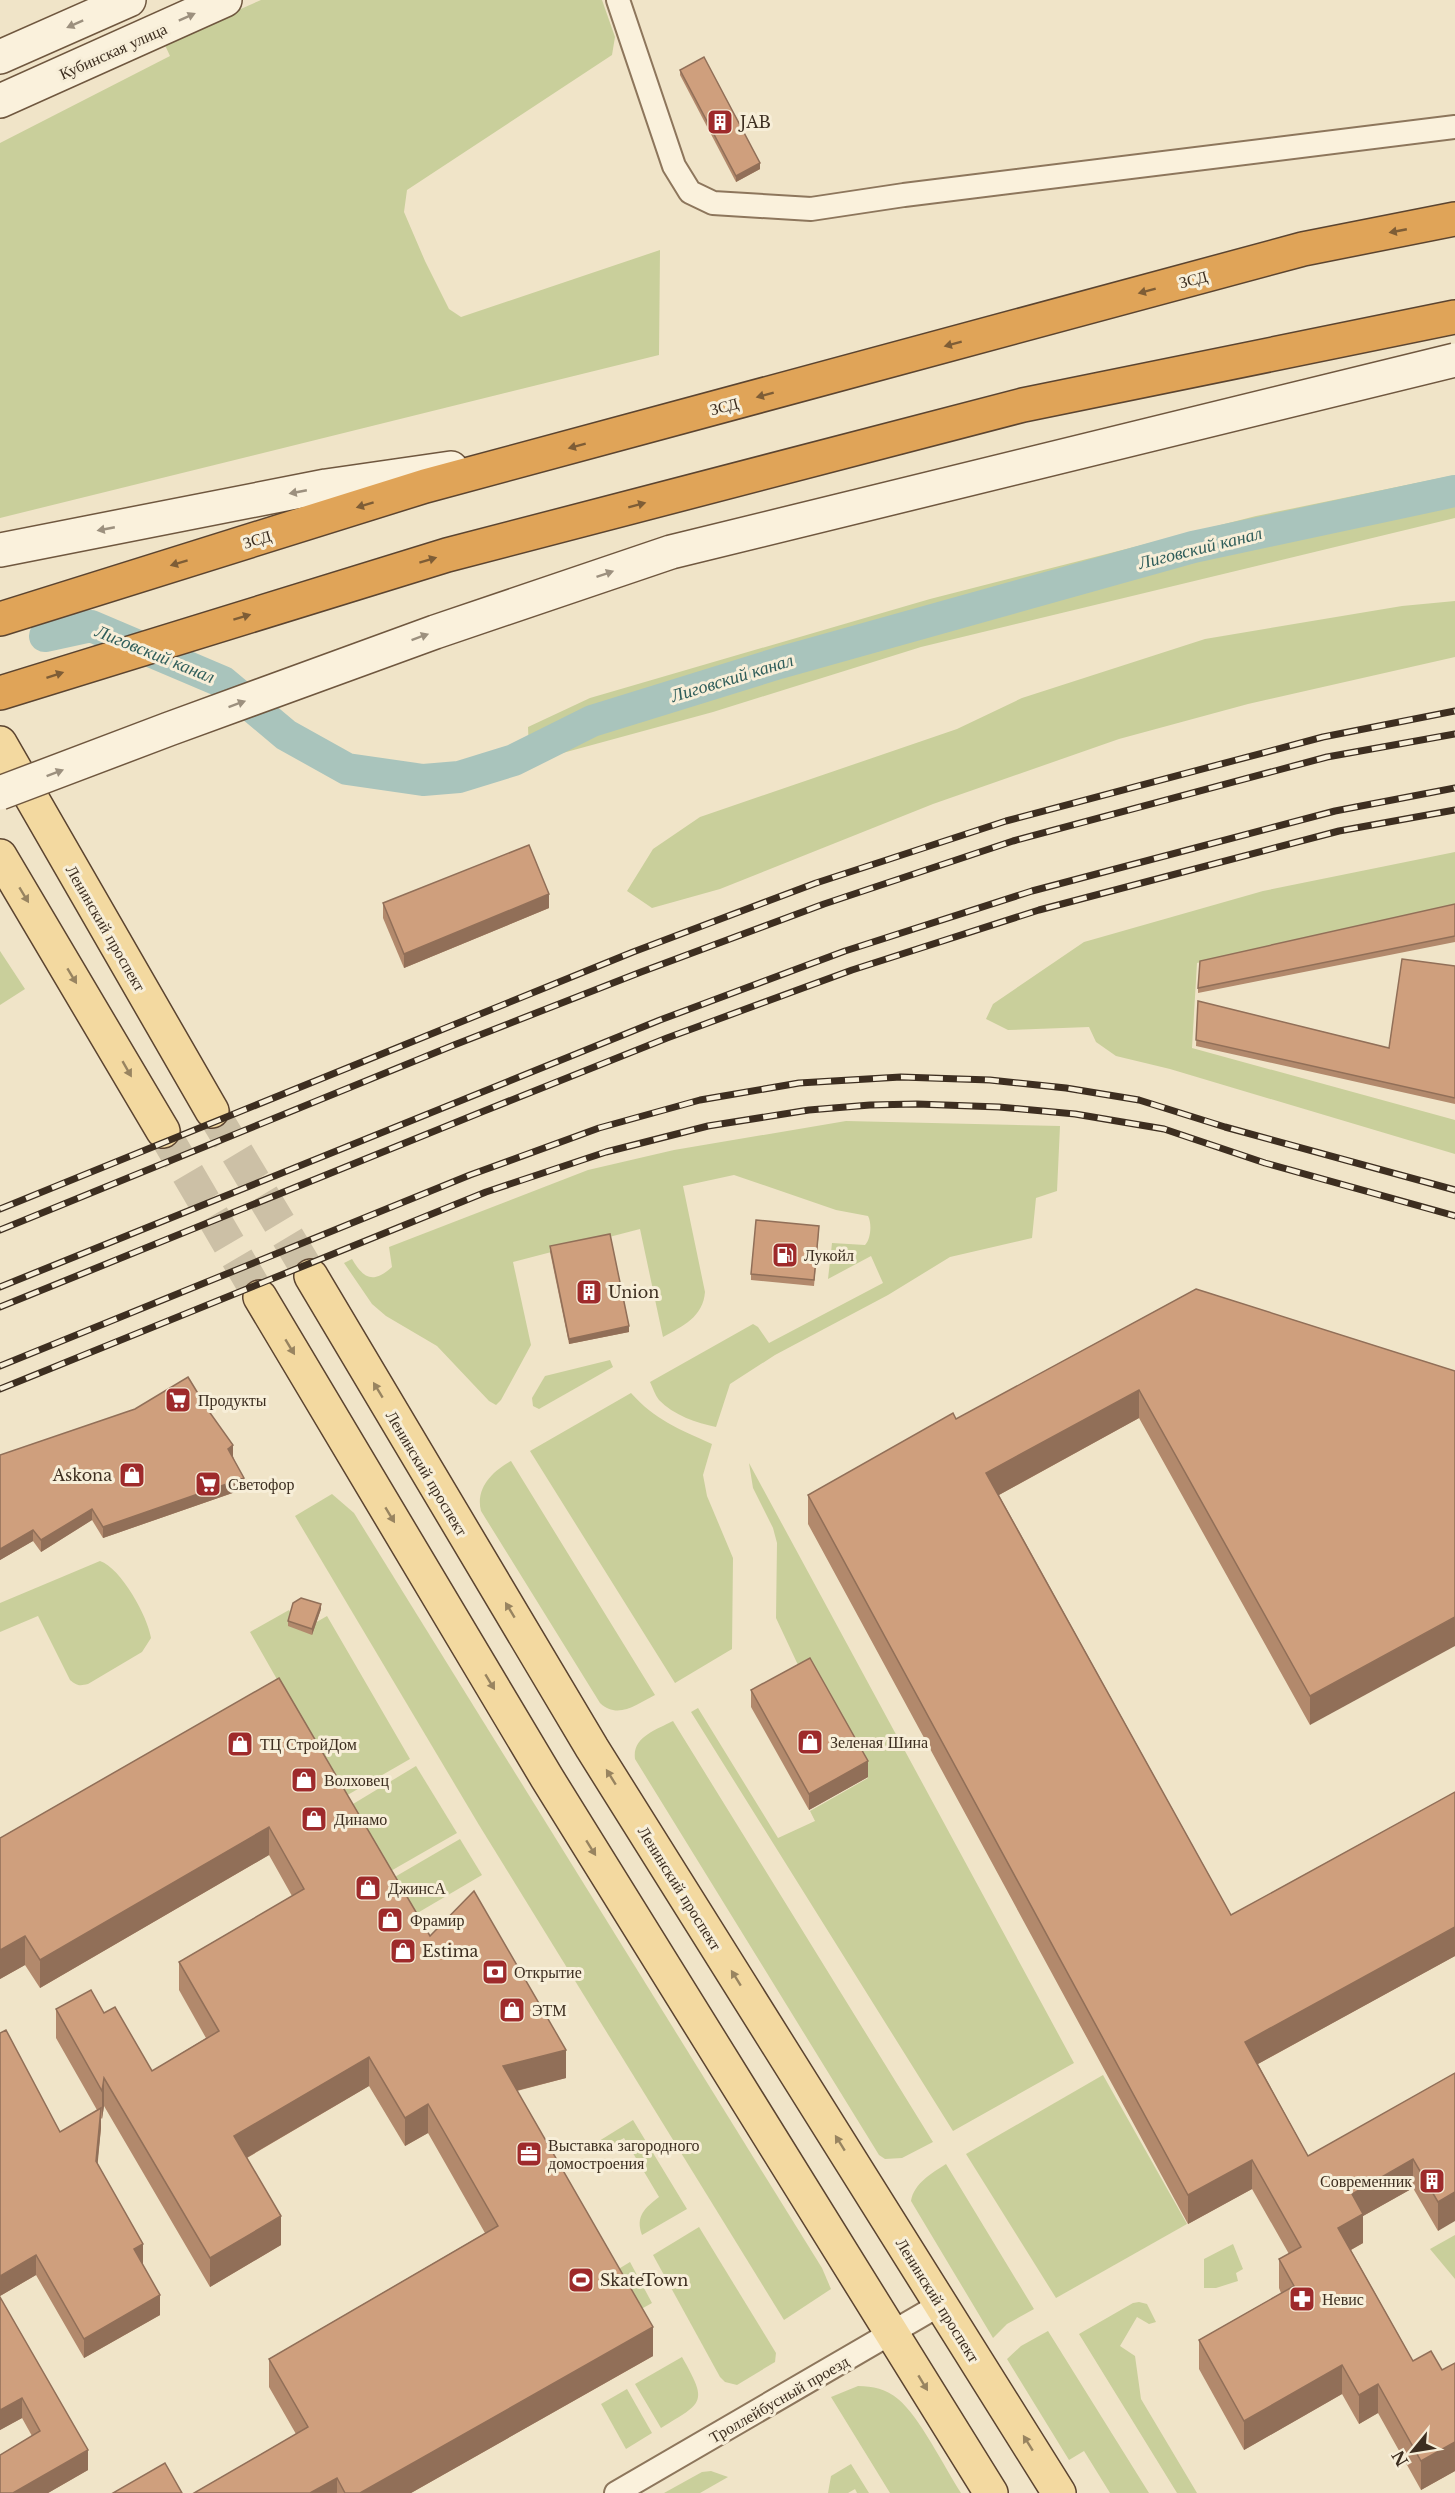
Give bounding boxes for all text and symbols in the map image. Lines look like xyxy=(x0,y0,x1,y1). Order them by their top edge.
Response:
one-way arrow xyxy=(179,12,197,22)
street label: Кубинская улица xyxy=(56,18,170,84)
one-way arrow xyxy=(67,19,84,28)
building icon: JAB xyxy=(705,107,735,137)
place label: JAB xyxy=(738,112,771,132)
one-way arrow xyxy=(1388,227,1407,236)
street label: ЗСД xyxy=(1176,266,1210,292)
one-way arrow xyxy=(1138,287,1156,297)
one-way arrow xyxy=(944,340,962,349)
one-way arrow xyxy=(756,390,774,400)
street label: ЗСД xyxy=(707,393,741,419)
one-way arrow xyxy=(568,441,586,451)
one-way arrow xyxy=(288,488,307,497)
one-way arrow xyxy=(628,500,646,510)
one-way arrow xyxy=(356,501,374,510)
water label: Лиговский канал xyxy=(1135,522,1264,574)
one-way arrow xyxy=(97,525,116,534)
street label: ЗСД xyxy=(240,525,274,553)
one-way arrow xyxy=(419,555,437,564)
one-way arrow xyxy=(170,559,188,568)
one-way arrow xyxy=(596,569,614,578)
one-way arrow xyxy=(233,612,251,622)
water label: Лиговский канал xyxy=(91,620,218,688)
one-way arrow xyxy=(411,632,429,641)
water label: Лиговский канал xyxy=(667,649,796,707)
one-way arrow xyxy=(46,669,64,679)
one-way arrow xyxy=(228,698,246,708)
one-way arrow xyxy=(46,767,64,777)
street label: Ленинский проспект xyxy=(62,861,150,995)
one-way arrow xyxy=(18,887,29,903)
one-way arrow xyxy=(67,968,78,984)
one-way arrow xyxy=(121,1061,132,1077)
fuel station icon: Лукойл xyxy=(770,1240,800,1270)
place label: Лукойл xyxy=(804,1245,854,1265)
building icon: Union xyxy=(574,1277,604,1307)
place label: Union xyxy=(608,1282,659,1302)
one-way arrow xyxy=(285,1339,295,1356)
one-way arrow xyxy=(373,1381,383,1398)
supermarket icon: Продукты xyxy=(163,1385,193,1415)
place label: Продукты xyxy=(198,1390,267,1410)
street label: Ленинский проспект xyxy=(382,1407,472,1539)
shop icon: Askona xyxy=(117,1460,147,1490)
place label: Askona xyxy=(52,1465,112,1485)
supermarket icon: Светофор xyxy=(193,1469,223,1499)
place label: Светофор xyxy=(228,1474,294,1494)
one-way arrow xyxy=(385,1507,395,1524)
one-way arrow xyxy=(504,1602,515,1618)
one-way arrow xyxy=(485,1674,495,1691)
shop icon: Зеленая Шина xyxy=(795,1727,825,1757)
shop icon: ТЦ СтройДом xyxy=(225,1729,255,1759)
place label: Зеленая Шина xyxy=(830,1732,928,1752)
place label: ТЦ СтройДом xyxy=(260,1734,357,1754)
shop icon: Волховец xyxy=(289,1765,319,1795)
one-way arrow xyxy=(605,1769,616,1785)
place label: Волховец xyxy=(324,1770,389,1790)
shop icon: Динамо xyxy=(299,1804,329,1834)
place label: Динамо xyxy=(334,1809,387,1829)
street label: Ленинский проспект xyxy=(634,1822,726,1954)
one-way arrow xyxy=(586,1840,597,1857)
shop icon: ДжинсА xyxy=(353,1873,383,1903)
place label: ДжинсА xyxy=(388,1878,446,1898)
shop icon: Фрамир xyxy=(375,1905,405,1935)
place label: Фрамир xyxy=(410,1910,464,1930)
shop icon: Estima xyxy=(388,1936,418,1966)
place label: Estima xyxy=(422,1941,479,1961)
bank icon: Открытие xyxy=(480,1957,510,1987)
place label: Открытие xyxy=(514,1962,582,1982)
one-way arrow xyxy=(731,1970,742,1986)
shop icon: ЭТМ xyxy=(497,1995,527,2025)
place label: ЭТМ xyxy=(532,2000,566,2020)
place label: Выставка загородного домостроения xyxy=(548,2135,700,2173)
one-way arrow xyxy=(834,2135,845,2151)
office icon: Выставка загородного домостроения xyxy=(514,2139,544,2169)
building icon: Современник xyxy=(1417,2166,1447,2196)
place label: Современник xyxy=(1320,2171,1412,2191)
street label: Ленинский проспект xyxy=(892,2234,984,2366)
sports icon: SkateTown xyxy=(566,2265,596,2295)
place label: SkateTown xyxy=(600,2270,688,2290)
pharmacy icon: Невис xyxy=(1287,2284,1317,2314)
place label: Невис xyxy=(1322,2289,1364,2309)
street label: Троллейбусный проезд xyxy=(706,2351,852,2447)
one-way arrow xyxy=(918,2375,929,2391)
north arrow xyxy=(1383,2421,1443,2481)
one-way arrow xyxy=(1023,2435,1034,2451)
text: N xyxy=(1388,2447,1412,2470)

